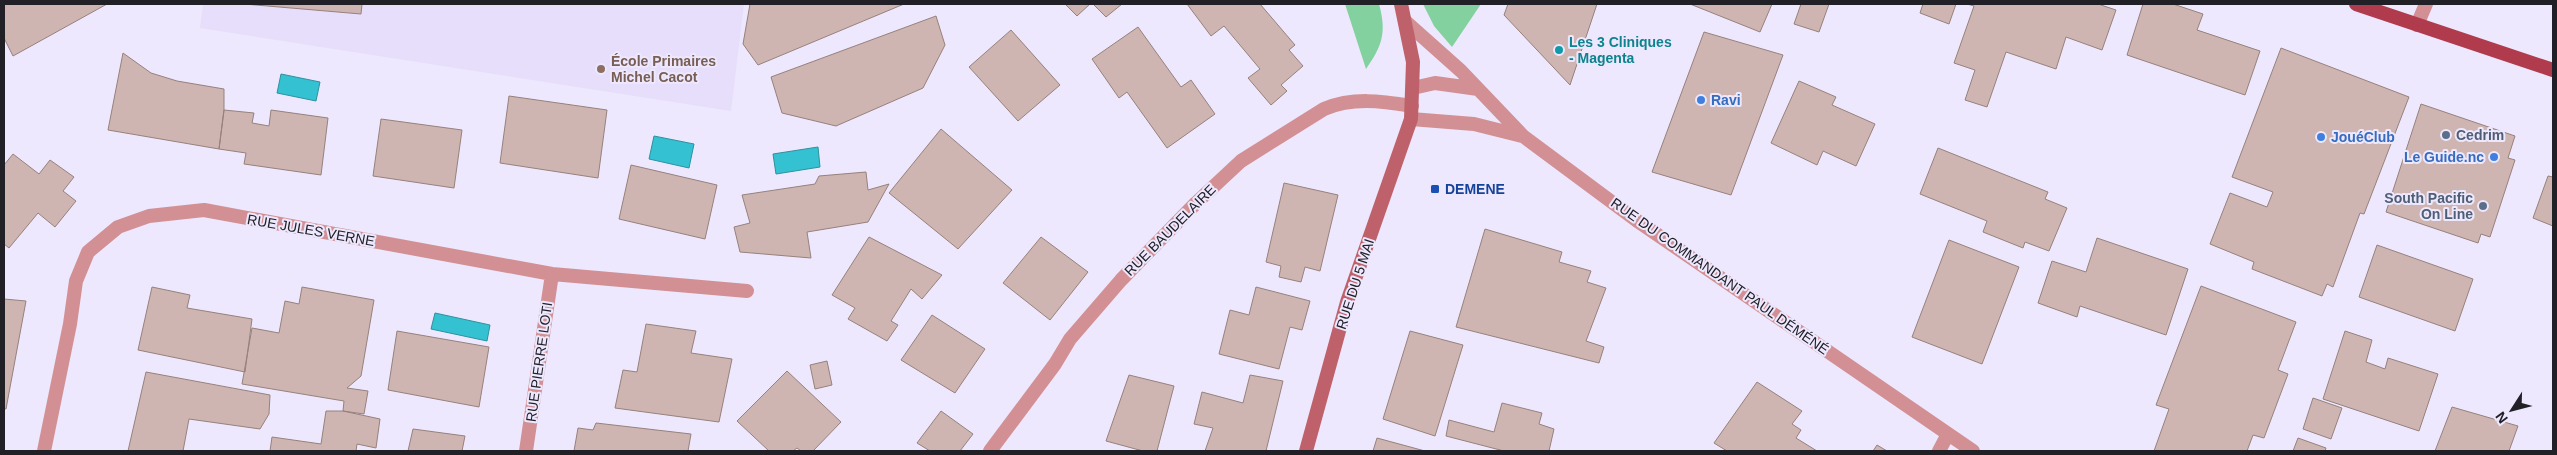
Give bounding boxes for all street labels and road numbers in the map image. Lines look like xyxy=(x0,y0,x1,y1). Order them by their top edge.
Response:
street label: RUE BAUDELAIRE xyxy=(1121,181,1219,279)
street label: RUE DU COMMANDANT PAUL DÉMÉNÉ xyxy=(1608,194,1832,358)
street label: RUE JULES VERNE xyxy=(246,211,376,249)
street label: RUE DU 5 MAI xyxy=(1333,237,1377,331)
street label: RUE PIERRE LOTI xyxy=(523,301,555,423)

